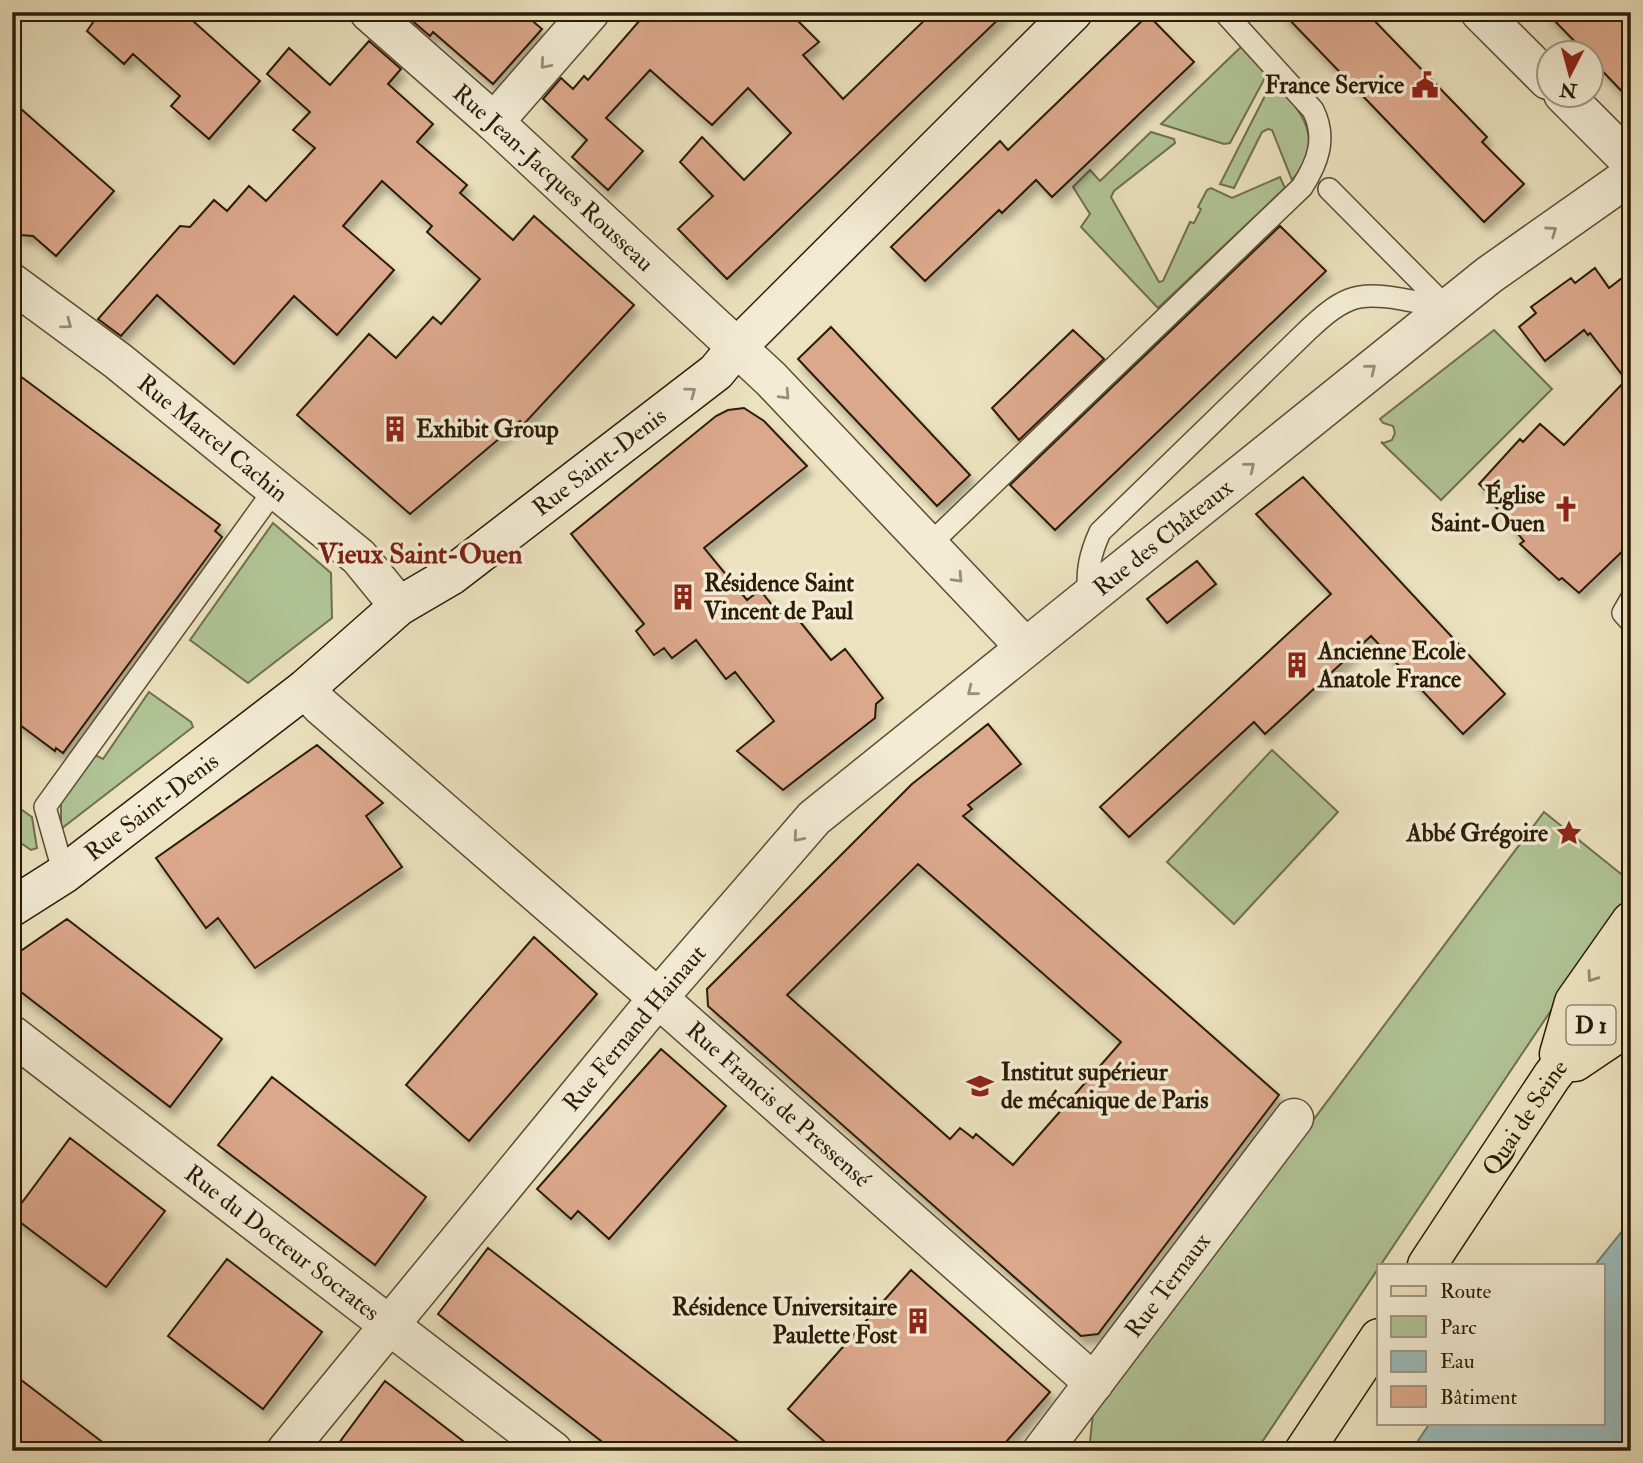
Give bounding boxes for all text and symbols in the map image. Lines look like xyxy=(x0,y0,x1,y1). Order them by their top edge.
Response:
north arrow xyxy=(1534,38,1604,108)
one-way arrow xyxy=(541,55,553,68)
place label: France Service xyxy=(1265,70,1404,101)
public building icon: France Service xyxy=(1410,70,1440,100)
text: N xyxy=(1558,77,1579,103)
street label: Rue Jean-Jacques Rousseau xyxy=(446,78,660,279)
one-way arrow xyxy=(1544,227,1557,239)
one-way arrow xyxy=(59,315,72,328)
one-way arrow xyxy=(1363,365,1376,377)
street label: Rue Marcel Cachin xyxy=(131,368,294,509)
one-way arrow xyxy=(683,387,696,400)
one-way arrow xyxy=(777,387,790,400)
street label: Rue Saint-Denis xyxy=(526,401,673,523)
building icon: Exhibit Group xyxy=(380,414,410,444)
place label: Exhibit Group xyxy=(416,414,559,445)
one-way arrow xyxy=(1242,462,1254,475)
street label: Rue des Châteaux xyxy=(1087,472,1239,603)
place label: Église Saint-Ouen xyxy=(1431,479,1546,539)
church icon: Église Saint-Ouen xyxy=(1551,494,1581,524)
district label: Vieux Saint-Ouen xyxy=(317,537,523,572)
place label: Résidence Saint Vincent de Paul xyxy=(703,568,854,627)
one-way arrow xyxy=(950,570,963,583)
building icon: Résidence Saint Vincent de Paul xyxy=(668,582,698,612)
place label: Ancienne Ecole Anatole France xyxy=(1317,636,1466,695)
building icon: Ancienne Ecole Anatole France xyxy=(1282,650,1312,680)
one-way arrow xyxy=(968,683,980,696)
street label: Rue Saint-Denis xyxy=(79,746,225,868)
place label: Abbé Grégoire xyxy=(1405,818,1548,849)
place icon: Abbé Grégoire xyxy=(1554,818,1584,848)
one-way arrow xyxy=(794,828,806,841)
street label: Rue Fernand Hainaut xyxy=(556,938,713,1118)
one-way arrow xyxy=(1588,969,1600,982)
road number: D 1 xyxy=(1566,1006,1616,1044)
street label: Rue Francis de Pressensé xyxy=(679,1015,878,1195)
street label: Quai de Seine xyxy=(1475,1053,1575,1182)
place label: Institut supérieur de mécanique de Paris xyxy=(1001,1057,1208,1116)
school or university icon: Institut supérieur de mécanique de Paris xyxy=(965,1071,995,1101)
street label: Rue du Docteur Socrates xyxy=(178,1158,386,1328)
street label: Rue Ternaux xyxy=(1118,1227,1218,1344)
legend xyxy=(1377,1264,1604,1424)
text: Route xyxy=(1440,1278,1492,1305)
place label: Résidence Universitaire Paulette Fost xyxy=(672,1292,897,1351)
building icon: Résidence Universitaire Paulette Fost xyxy=(903,1306,933,1336)
text: Parc xyxy=(1440,1314,1477,1341)
text: Eau xyxy=(1440,1348,1475,1375)
text: Bâtiment xyxy=(1440,1384,1517,1411)

